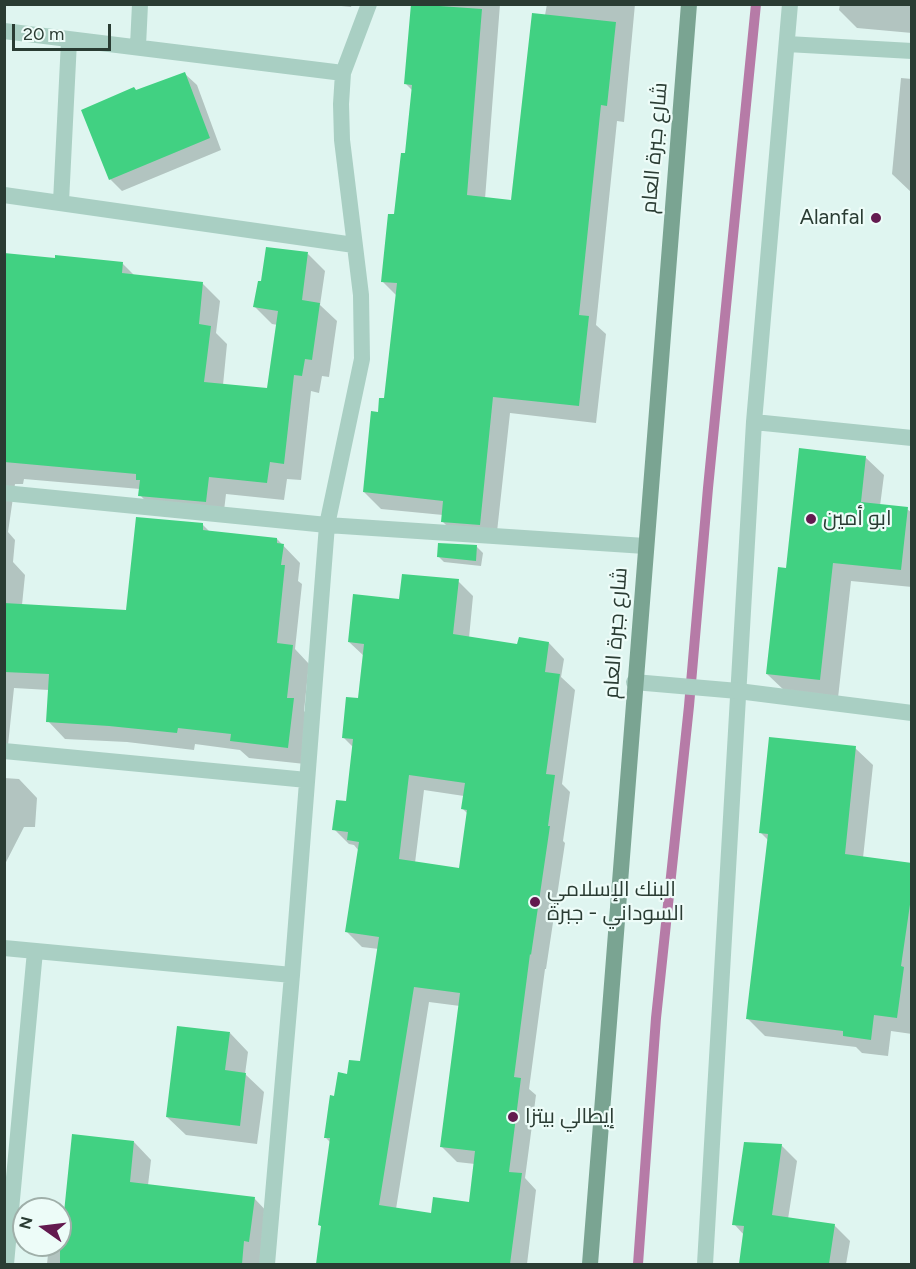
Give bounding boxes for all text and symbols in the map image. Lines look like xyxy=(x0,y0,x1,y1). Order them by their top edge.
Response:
scale bar xyxy=(15,12,114,50)
text: 20 m xyxy=(23,23,64,45)
street label: شارع جبرة العام xyxy=(637,81,673,215)
place label: Alanfal xyxy=(800,205,864,231)
marker: Alanfal xyxy=(869,211,883,225)
place label: ابو أمين xyxy=(823,506,892,532)
marker: ابو أمين xyxy=(804,512,818,526)
street label: شارع جبرة العام xyxy=(599,566,633,700)
place label: البنك الإسلامي السوداني - جبرة xyxy=(547,877,684,927)
marker: البنك الإسلامي السوداني - جبرة xyxy=(528,895,542,909)
place label: إيطالي بيتزا xyxy=(525,1104,615,1130)
marker: إيطالي بيتزا xyxy=(506,1110,520,1124)
north arrow xyxy=(12,1197,72,1257)
text: N xyxy=(15,1215,37,1231)

